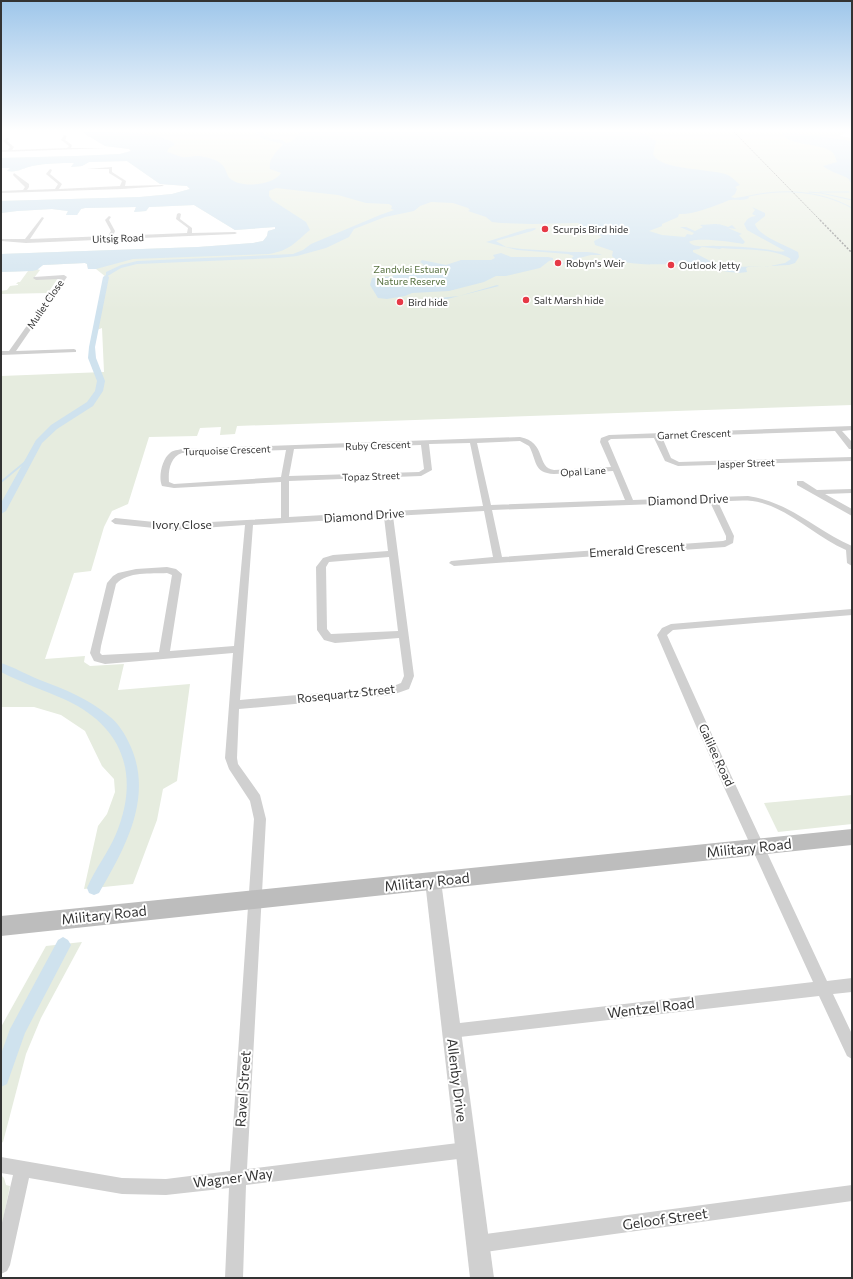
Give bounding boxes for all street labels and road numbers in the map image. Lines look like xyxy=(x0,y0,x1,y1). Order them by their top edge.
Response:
street label: Uitsig Road xyxy=(92,231,144,245)
street label: Mullet Close xyxy=(24,277,66,331)
street label: Garnet Crescent xyxy=(657,427,731,441)
street label: Ruby Crescent xyxy=(345,438,411,452)
street label: Turquoise Crescent xyxy=(183,442,271,458)
street label: Jasper Street xyxy=(717,456,775,470)
street label: Opal Lane xyxy=(560,464,606,478)
street label: Topaz Street xyxy=(342,469,400,483)
street label: Diamond Drive xyxy=(647,491,729,507)
street label: Diamond Drive xyxy=(323,505,405,525)
street label: Ivory Close xyxy=(152,517,212,531)
street label: Emerald Crescent xyxy=(589,539,685,559)
street label: Rosequartz Street xyxy=(296,681,396,705)
street label: Galilee Road xyxy=(696,721,737,788)
street label: Military Road xyxy=(706,835,792,860)
street label: Military Road xyxy=(384,869,470,894)
street label: Military Road xyxy=(61,902,147,927)
street label: Wentzel Road xyxy=(606,994,695,1021)
street label: Allenby Drive xyxy=(444,1037,471,1123)
street label: Ravel Street xyxy=(231,1050,254,1128)
street label: Wagner Way xyxy=(192,1164,274,1191)
street label: Geloof Street xyxy=(621,1204,709,1233)

